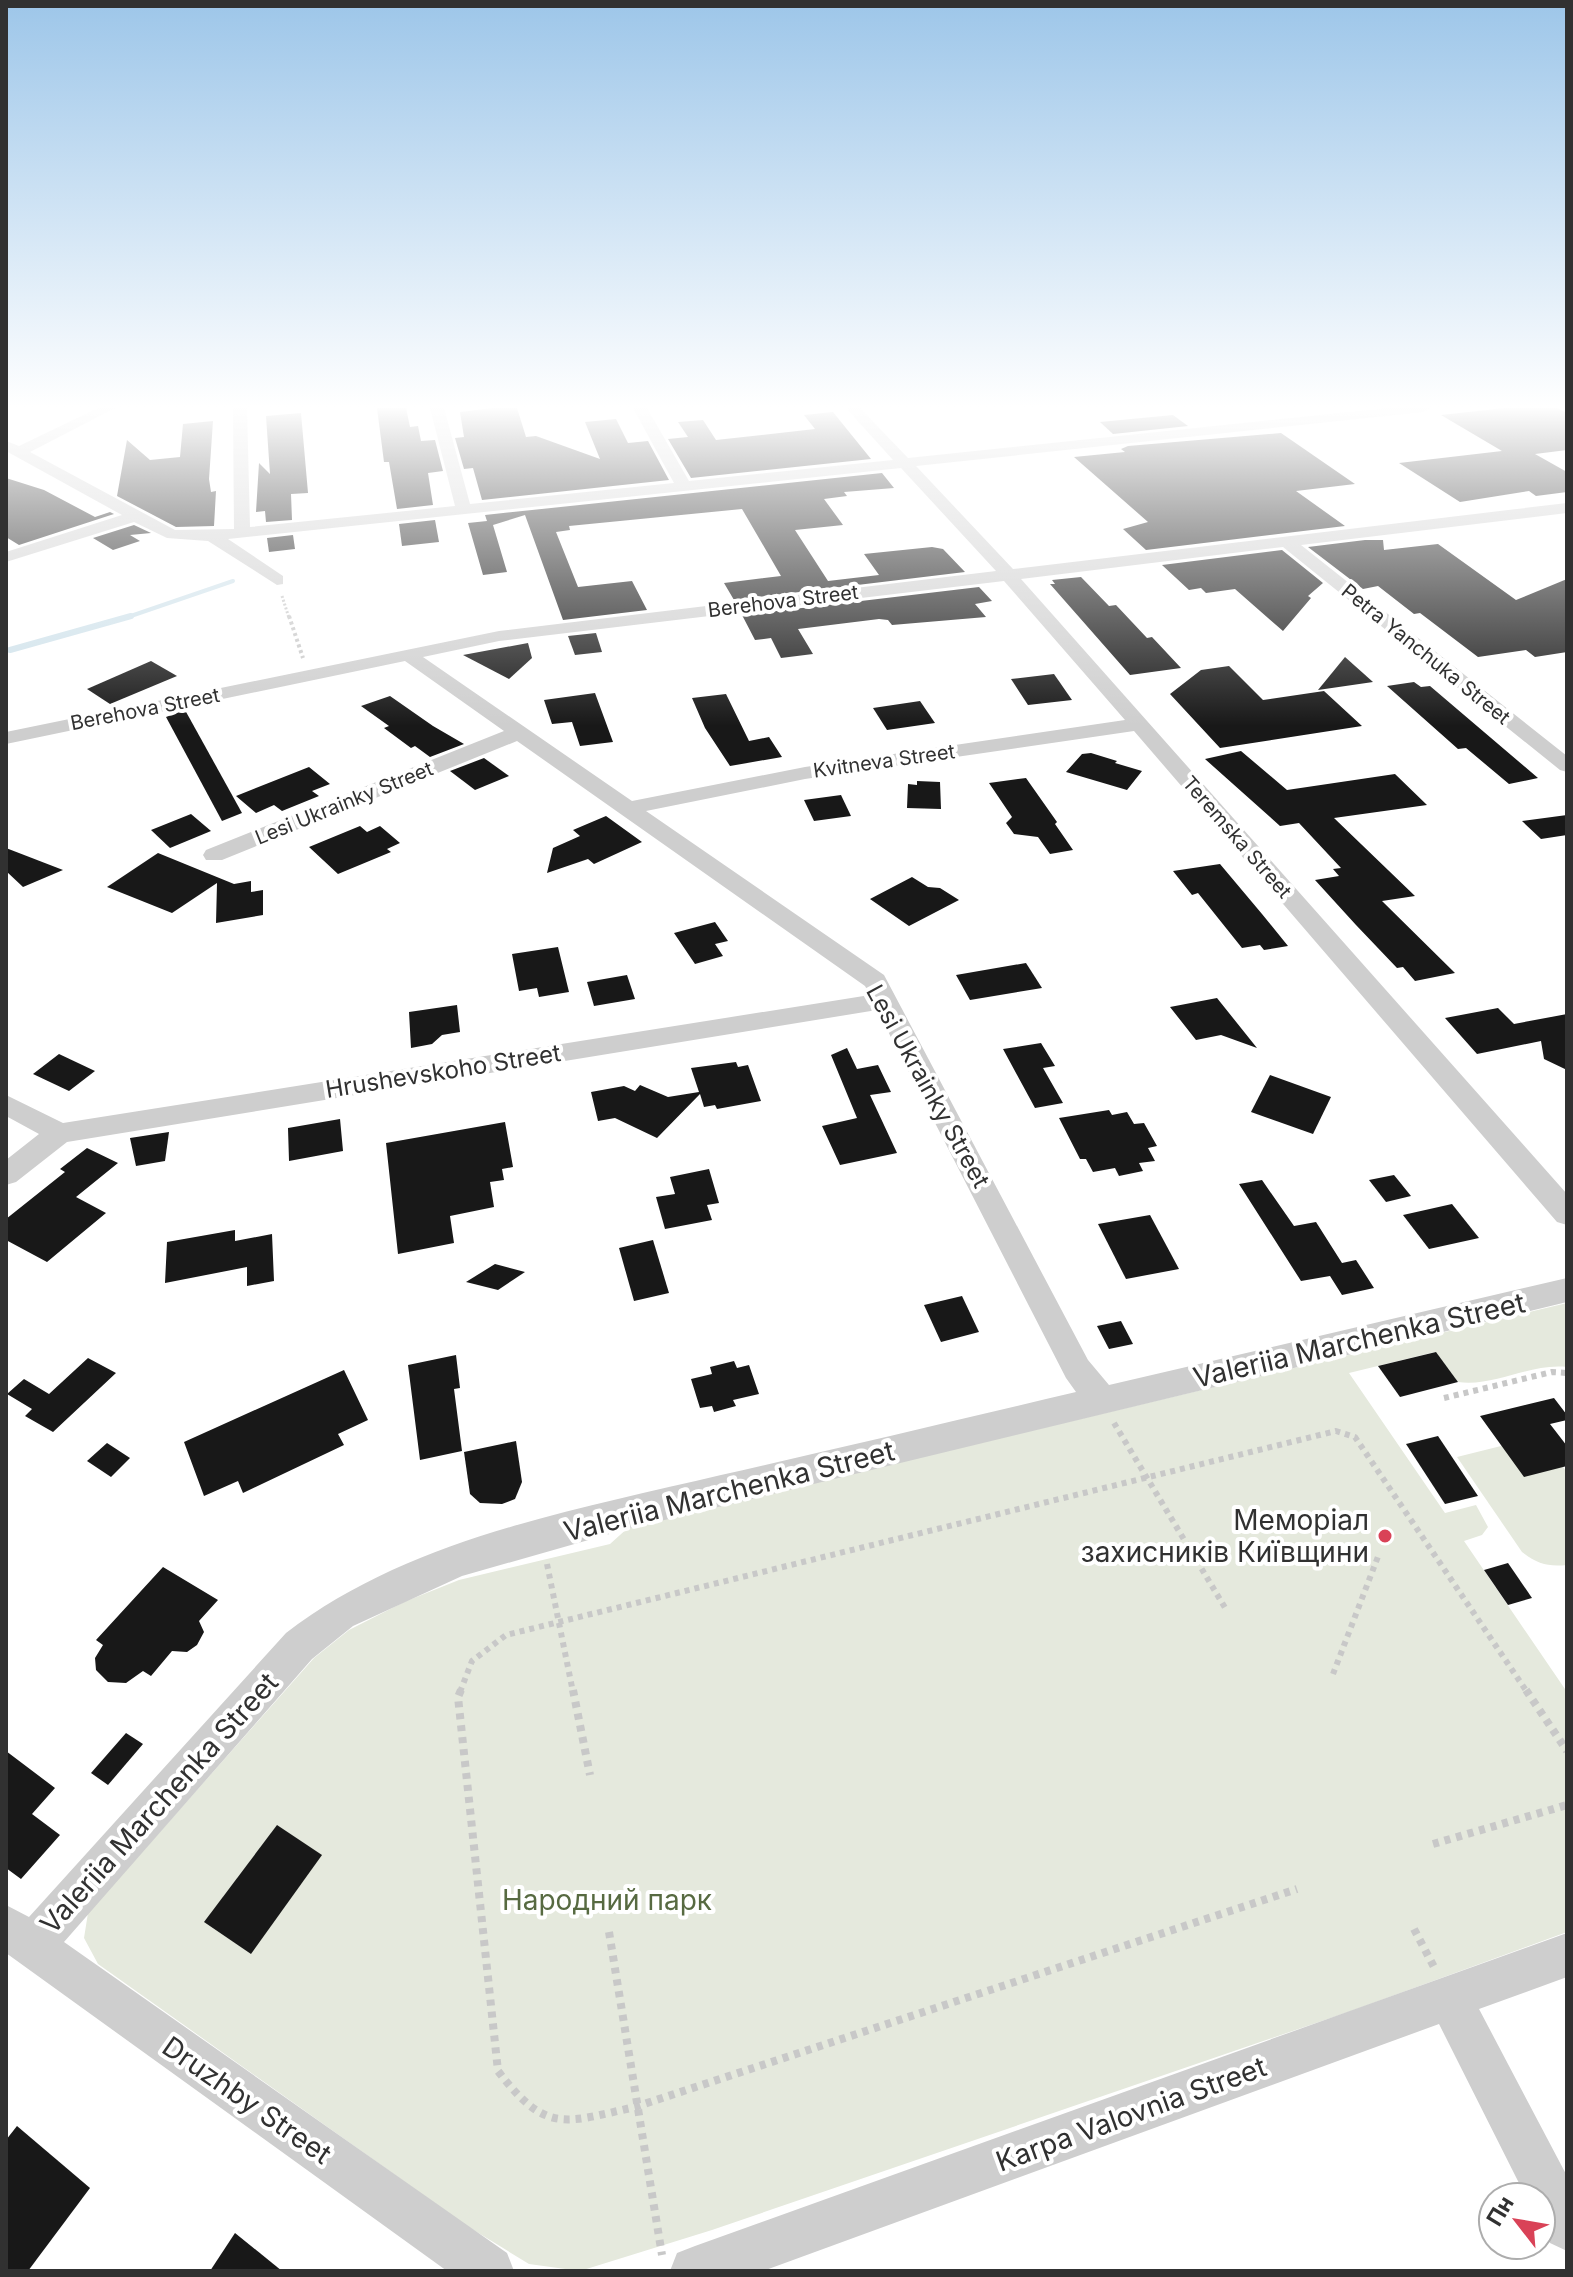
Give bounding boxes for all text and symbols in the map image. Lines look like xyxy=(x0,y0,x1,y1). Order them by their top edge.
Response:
street label: Petra Yanchuka Street xyxy=(1337,579,1515,730)
street label: Berehova Street xyxy=(706,580,860,622)
street label: Berehova Street xyxy=(68,683,222,735)
street label: Kvitneva Street xyxy=(812,739,957,783)
street label: Lesi Ukrainky Street xyxy=(252,756,437,850)
street label: Teremska Street xyxy=(1177,771,1297,903)
street label: Lesi Ukrainky Street xyxy=(860,979,996,1193)
street label: Hrushevskoho Street xyxy=(323,1038,563,1104)
street label: Valeriia Marchenka Street xyxy=(1190,1285,1528,1395)
street label: Valeriia Marchenka Street xyxy=(560,1433,898,1549)
place label: Меморіал захисників Київщини xyxy=(1081,1503,1369,1569)
marker: Меморіал захисників Київщини xyxy=(1376,1527,1394,1545)
street label: Valeriia Marchenka Street xyxy=(33,1666,285,1940)
park label: Народний парк xyxy=(502,1883,712,1917)
street label: Druzhby Street xyxy=(156,2029,338,2171)
street label: Karpa Valovnia Street xyxy=(991,2049,1271,2179)
north arrow xyxy=(1477,2181,1557,2261)
text: Пн xyxy=(1481,2191,1519,2230)

